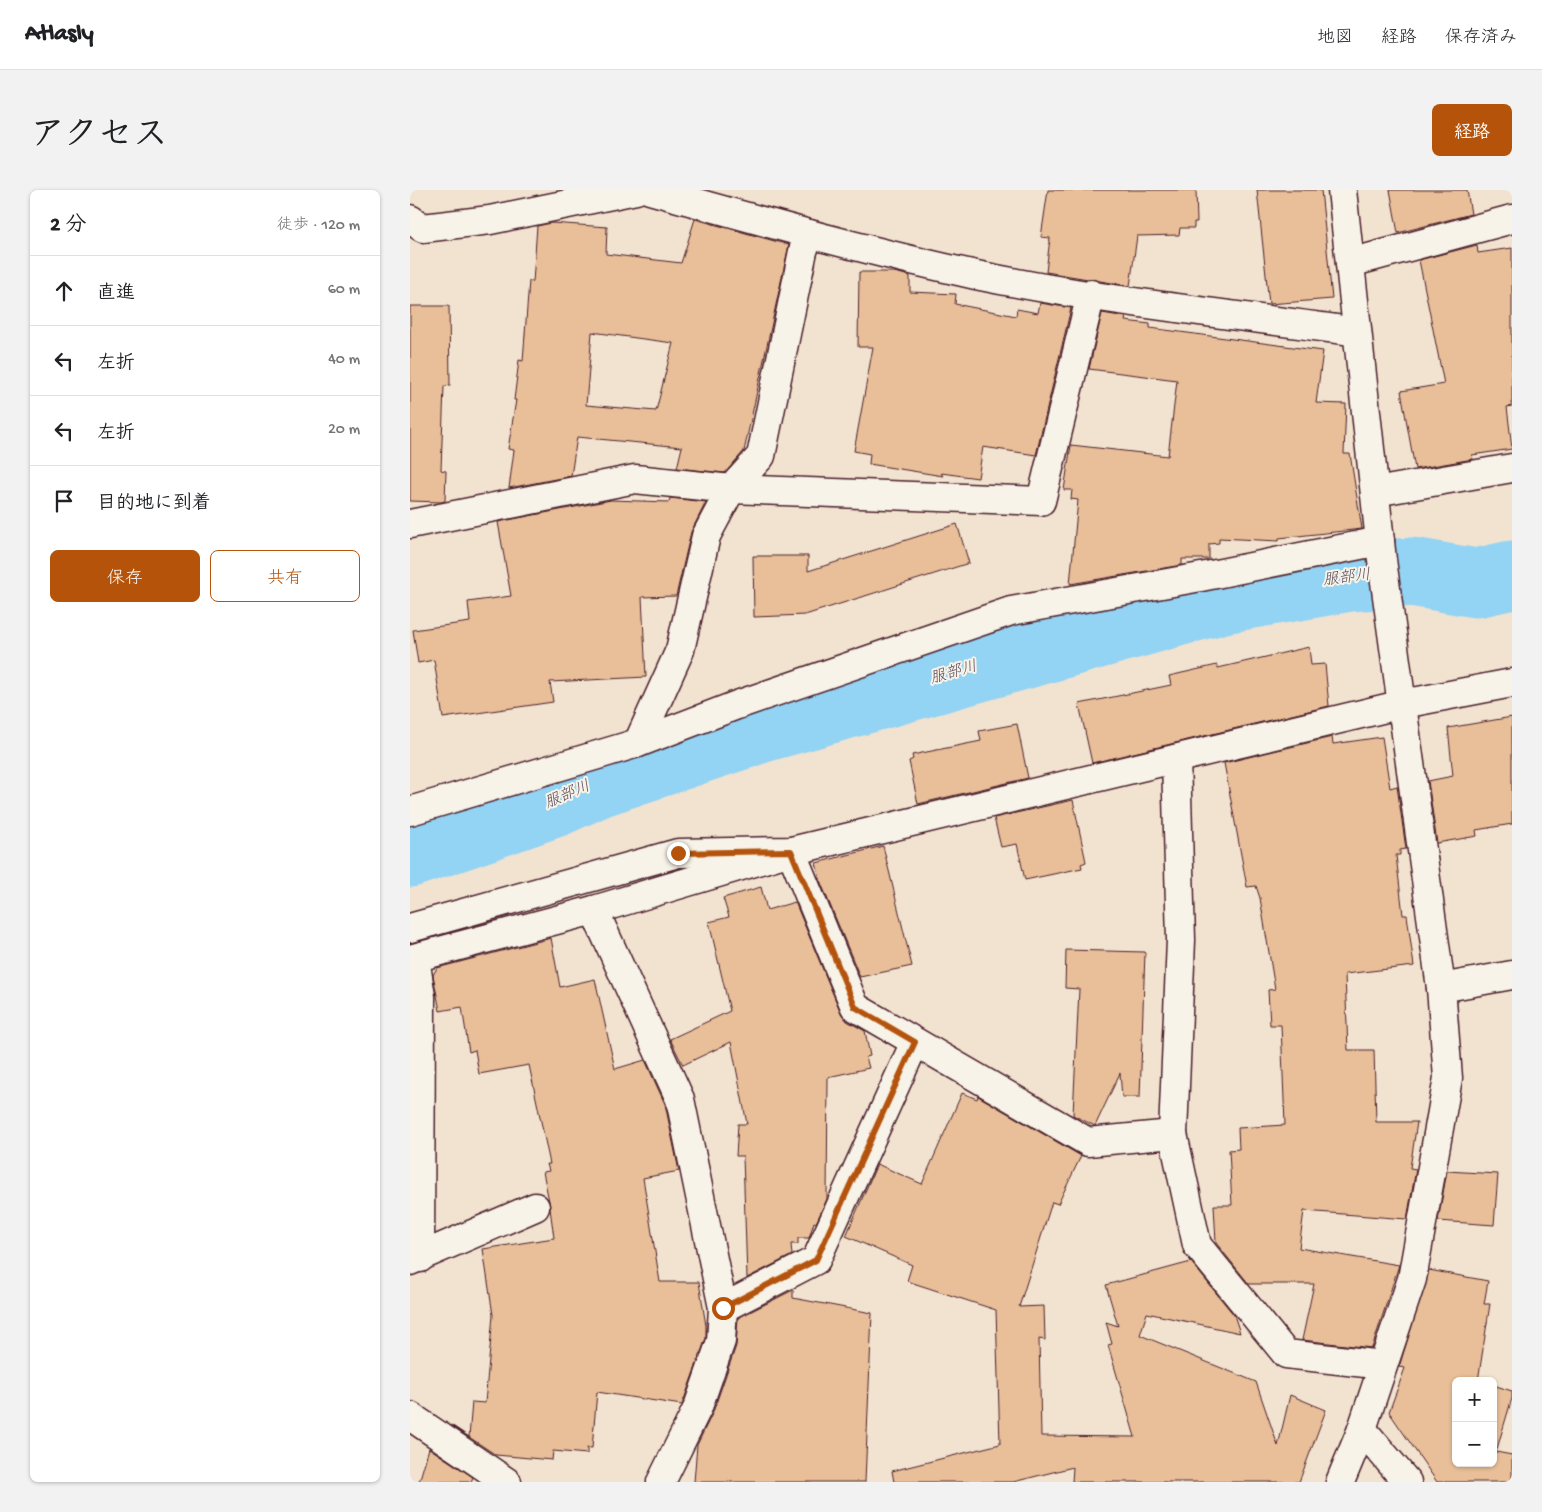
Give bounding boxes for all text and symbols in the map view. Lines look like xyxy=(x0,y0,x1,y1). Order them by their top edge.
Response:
text: Atlasly xyxy=(25,20,94,49)
text: 地図 xyxy=(1317,28,1353,49)
text: 経路 xyxy=(1381,28,1417,49)
text: 保存済み xyxy=(1445,28,1517,49)
button: 経路 xyxy=(1432,104,1512,156)
text: アクセス xyxy=(30,117,168,158)
text: 2 分 xyxy=(50,214,86,239)
text: 徒歩 · 120 m xyxy=(277,217,360,236)
icon: ahead xyxy=(50,277,78,305)
text: 60 m xyxy=(328,281,360,300)
text: 直進 xyxy=(97,283,135,306)
icon: left xyxy=(50,347,78,375)
text: 40 m xyxy=(328,351,360,370)
text: 左折 xyxy=(97,353,135,376)
icon: left xyxy=(50,417,78,445)
text: 20 m xyxy=(328,421,360,440)
text: 左折 xyxy=(97,423,135,446)
icon: arrive xyxy=(50,487,78,515)
text: 目的地に到着 xyxy=(97,493,211,516)
button: 保存 xyxy=(50,550,200,602)
button: 共有 xyxy=(210,550,360,602)
water label: 服部川 xyxy=(1322,566,1372,591)
water label: 服部川 xyxy=(928,657,980,690)
water label: 服部川 xyxy=(542,777,594,814)
route end xyxy=(667,842,690,865)
route start xyxy=(712,1297,735,1320)
map controls xyxy=(1452,1377,1497,1467)
button: + xyxy=(1452,1377,1497,1422)
button: − xyxy=(1452,1422,1497,1467)

